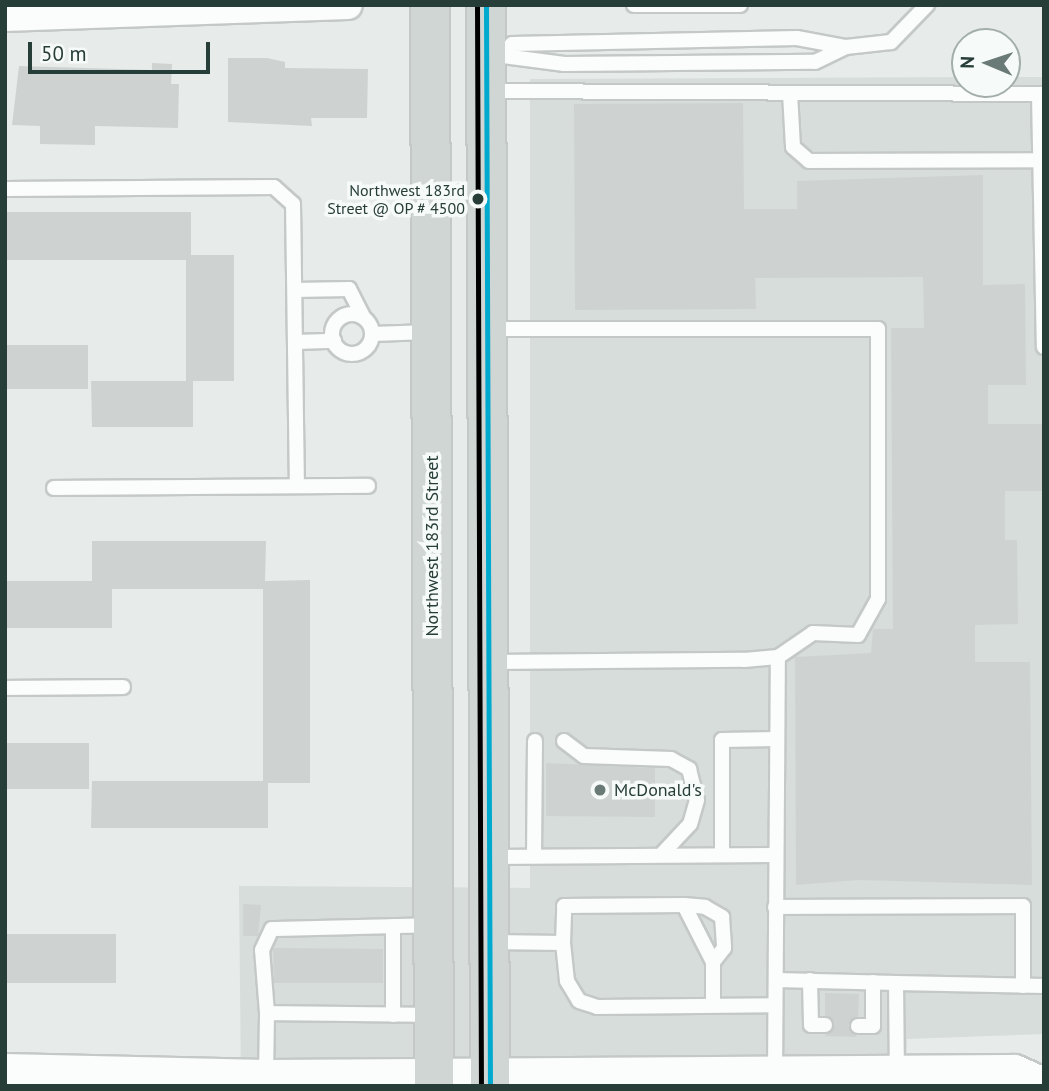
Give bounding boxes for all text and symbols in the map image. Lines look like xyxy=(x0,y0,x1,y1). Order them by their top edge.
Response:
scale bar xyxy=(32,28,214,72)
north arrow xyxy=(951,28,1021,98)
text: 50 m xyxy=(41,40,87,67)
text: N xyxy=(955,56,979,69)
place label: Northwest 183rd Street @ OP # 4500 xyxy=(327,180,465,218)
marker: Northwest 183rd Street @ OP # 4500 xyxy=(471,192,485,206)
street label: Northwest 183rd Street xyxy=(421,455,443,637)
place label: McDonald's xyxy=(614,779,702,801)
marker: McDonald's xyxy=(592,782,608,798)

